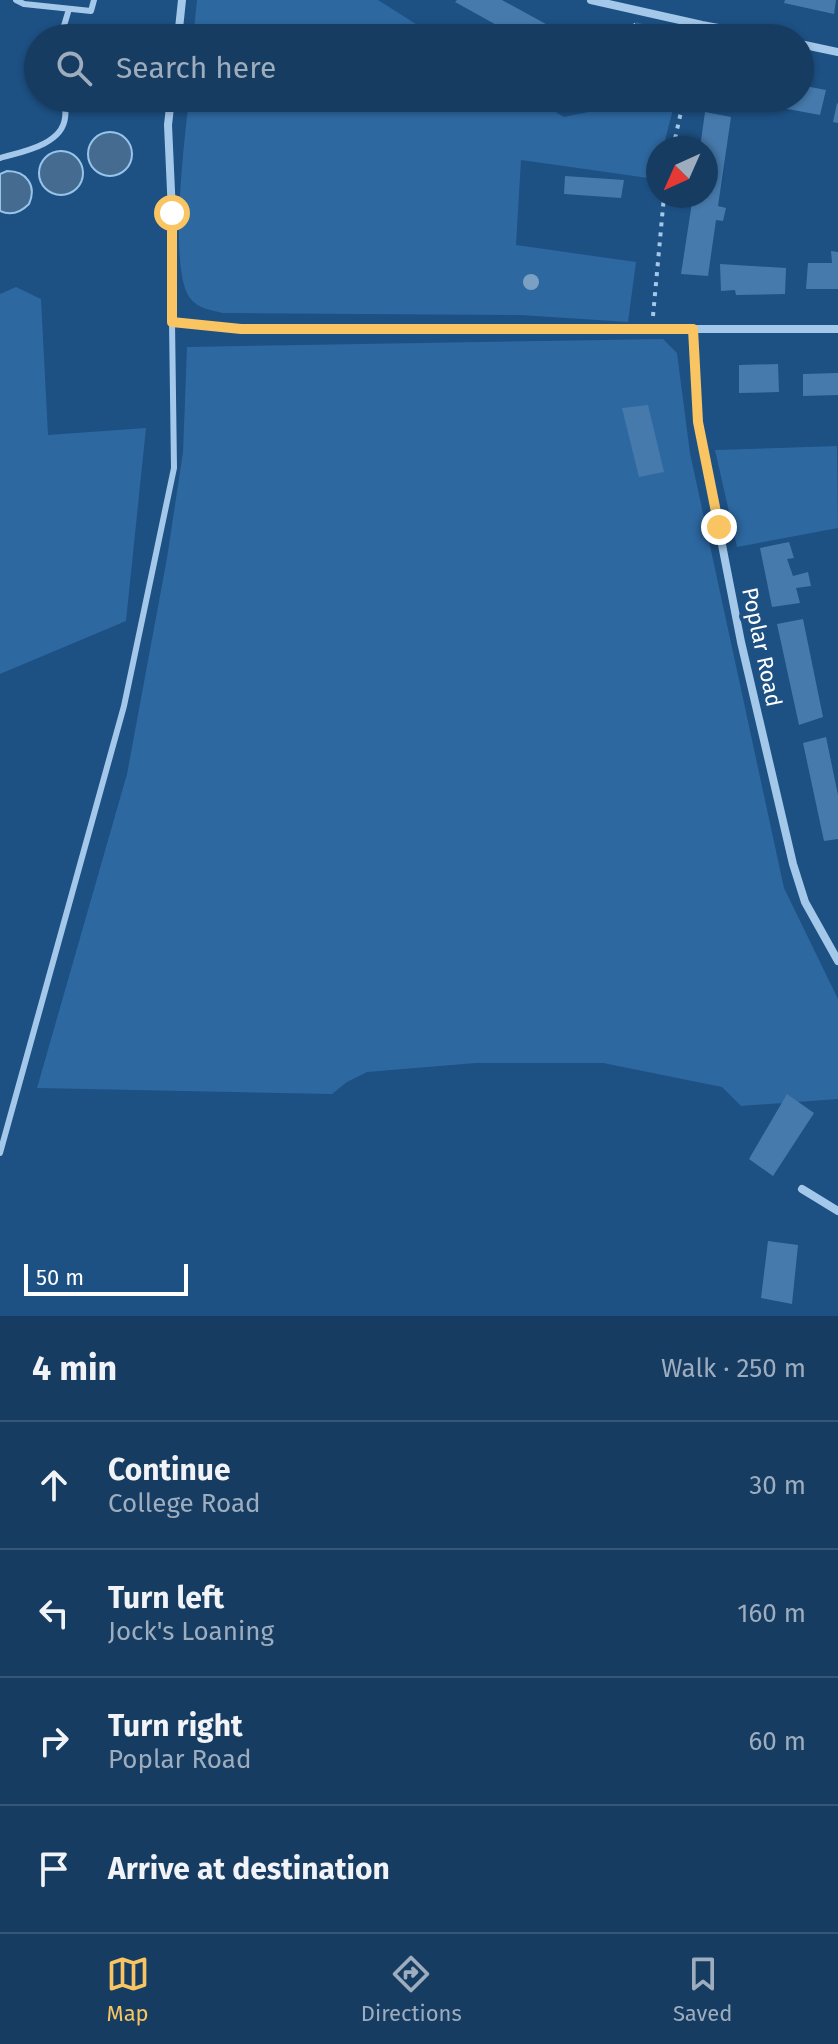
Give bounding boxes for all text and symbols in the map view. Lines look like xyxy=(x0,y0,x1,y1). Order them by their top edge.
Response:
search box xyxy=(24,24,814,112)
icon: search xyxy=(52,46,96,90)
text: Search here xyxy=(116,50,276,86)
north arrow xyxy=(646,136,718,208)
route start xyxy=(154,195,190,231)
route end xyxy=(701,509,737,545)
street label: Poplar Road xyxy=(736,585,788,709)
scale bar xyxy=(24,1260,188,1296)
text: 50 m xyxy=(36,1264,84,1291)
text: 4 min xyxy=(32,1348,117,1389)
text: Walk · 250 m xyxy=(661,1353,806,1384)
text: Continue xyxy=(108,1452,231,1488)
icon: ahead xyxy=(32,1463,76,1507)
text: 30 m xyxy=(749,1470,806,1501)
text: College Road xyxy=(108,1488,261,1519)
text: Turn left xyxy=(108,1580,224,1616)
icon: left xyxy=(32,1591,76,1635)
text: 160 m xyxy=(737,1598,806,1629)
text: Jock's Loaning xyxy=(108,1616,274,1647)
text: Turn right xyxy=(108,1708,243,1744)
icon: right xyxy=(32,1719,76,1763)
text: 60 m xyxy=(748,1726,806,1757)
text: Poplar Road xyxy=(108,1744,251,1775)
icon: arrive xyxy=(32,1847,76,1891)
text: Arrive at destination xyxy=(108,1851,390,1887)
tab: Map xyxy=(106,1952,150,2027)
tab: Directions xyxy=(361,1952,462,2027)
tab: Saved xyxy=(673,1952,732,2027)

